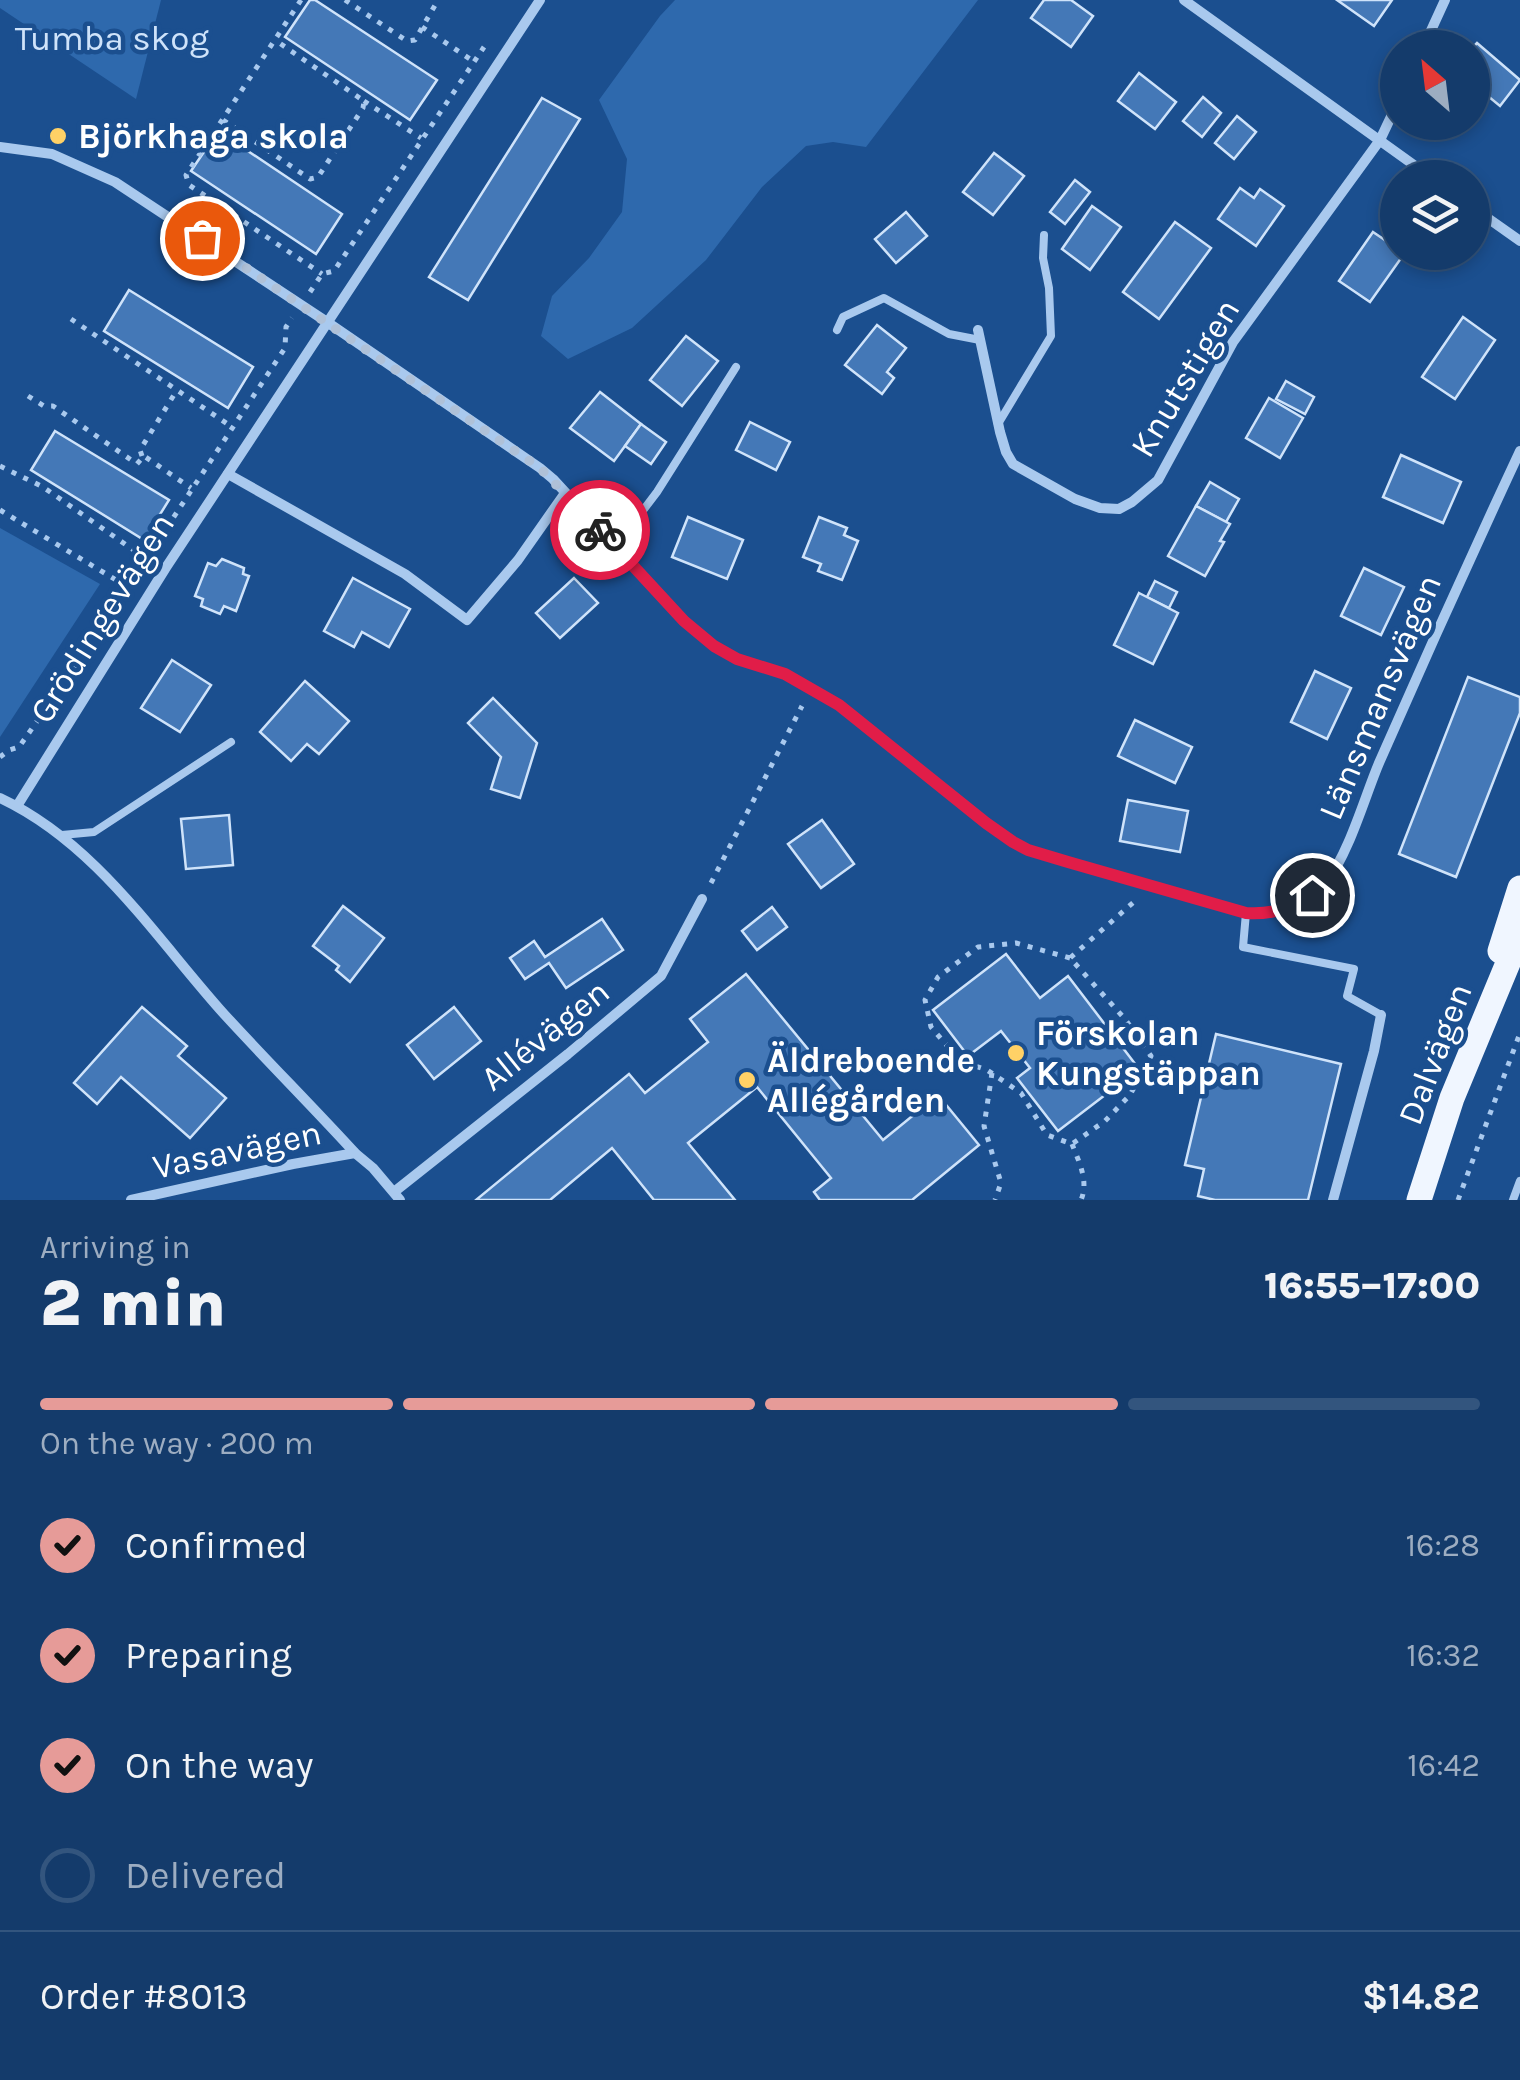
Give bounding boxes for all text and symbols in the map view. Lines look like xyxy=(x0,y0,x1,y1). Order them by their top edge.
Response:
park label: Tumba skog xyxy=(15,18,209,59)
north arrow xyxy=(1380,30,1490,140)
map controls xyxy=(1380,30,1490,270)
place label: Björkhaga skola xyxy=(78,116,349,158)
marker: Björkhaga skola xyxy=(47,125,69,147)
button: layers xyxy=(1380,160,1490,270)
pin xyxy=(160,196,245,281)
icon: bag xyxy=(175,211,230,266)
street label: Knutstigen xyxy=(1122,291,1248,465)
courier xyxy=(550,480,650,580)
icon: bike xyxy=(573,503,628,558)
street label: Grödingevägen xyxy=(21,505,183,731)
street label: Länsmansvägen xyxy=(1310,568,1450,826)
pin xyxy=(1270,853,1355,938)
icon: home xyxy=(1285,868,1340,923)
street label: Allévägen xyxy=(472,971,618,1099)
street label: Dalvägen xyxy=(1389,978,1481,1130)
place label: Förskolan Kungstäppan xyxy=(1036,1013,1261,1095)
place label: Äldreboende Allégården xyxy=(767,1040,975,1122)
marker: Förskolan Kungstäppan xyxy=(1005,1042,1027,1064)
marker: Äldreboende Allégården xyxy=(736,1069,758,1091)
street label: Vasavägen xyxy=(149,1112,325,1188)
text: Arriving in xyxy=(40,1229,191,1266)
text: 16:55–17:00 xyxy=(1264,1263,1480,1308)
text: 2 min xyxy=(40,1265,226,1341)
text: On the way · 200 m xyxy=(40,1425,314,1462)
icon: check xyxy=(40,1518,95,1573)
text: Confirmed xyxy=(125,1523,308,1568)
text: 16:28 xyxy=(1406,1527,1480,1564)
icon: check xyxy=(40,1628,95,1683)
text: Preparing xyxy=(125,1633,292,1678)
text: 16:32 xyxy=(1406,1637,1480,1674)
icon: check xyxy=(40,1738,95,1793)
text: On the way xyxy=(125,1743,313,1788)
text: 16:42 xyxy=(1407,1747,1480,1784)
text: Delivered xyxy=(125,1853,286,1898)
text: Order #8013 xyxy=(40,1974,248,2019)
text: $14.82 xyxy=(1362,1974,1480,2019)

